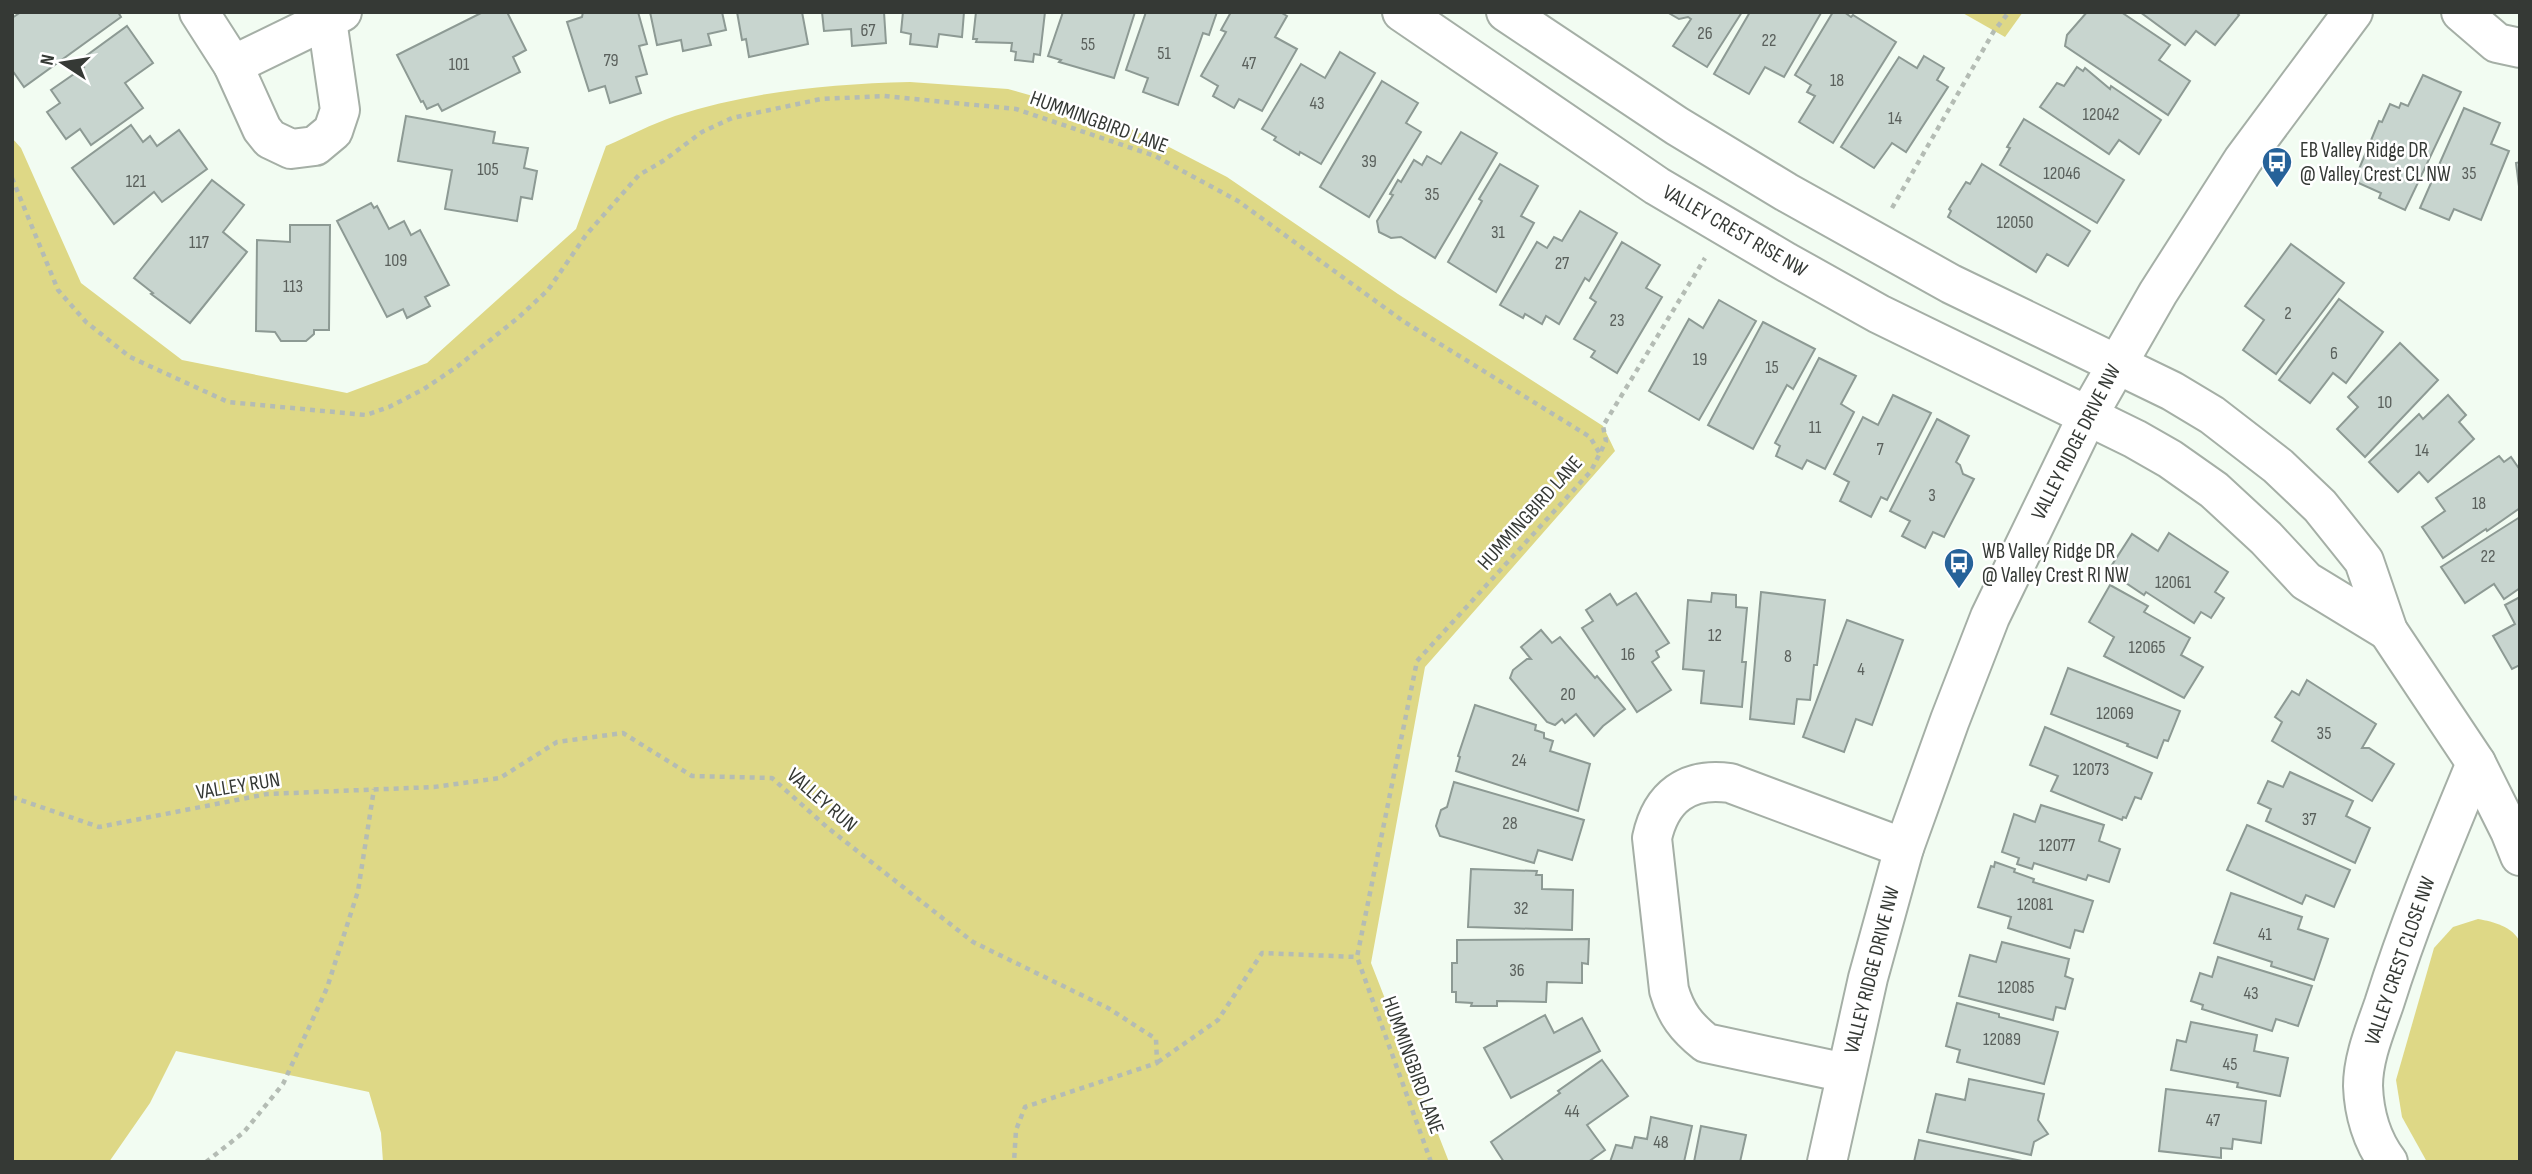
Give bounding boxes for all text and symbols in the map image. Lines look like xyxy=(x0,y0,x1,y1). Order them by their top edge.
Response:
house number: 67 xyxy=(860,20,876,41)
house number: 26 xyxy=(1697,23,1713,44)
north arrow xyxy=(28,28,98,98)
house number: 22 xyxy=(1762,30,1776,51)
house number: 55 xyxy=(1081,34,1095,55)
house number: 51 xyxy=(1157,43,1171,64)
house number: 79 xyxy=(603,50,619,71)
text: N xyxy=(36,52,60,67)
house number: 47 xyxy=(1242,53,1257,74)
house number: 101 xyxy=(449,54,470,75)
house number: 18 xyxy=(1830,70,1844,91)
street label: HUMMINGBIRD LANE xyxy=(1027,85,1171,159)
house number: 43 xyxy=(1309,93,1325,114)
house number: 12042 xyxy=(2083,104,2119,125)
house number: 14 xyxy=(1888,108,1902,129)
place label: EB Valley Ridge DR @ Valley Crest CL NW xyxy=(2300,138,2451,187)
bus stop icon: EB Valley Ridge DR @ Valley Crest CL NW xyxy=(2260,145,2294,189)
house number: 39 xyxy=(1361,151,1377,172)
house number: 105 xyxy=(477,159,499,180)
house number: 12046 xyxy=(2043,163,2081,184)
house number: 35 xyxy=(2462,163,2476,184)
house number: 121 xyxy=(126,171,147,192)
street label: VALLEY CREST RISE NW xyxy=(1658,180,1812,283)
house number: 35 xyxy=(1425,184,1439,205)
house number: 12050 xyxy=(1996,212,2034,233)
house number: 31 xyxy=(1491,222,1506,243)
house number: 117 xyxy=(189,232,210,253)
house number: 109 xyxy=(385,250,407,271)
house number: 27 xyxy=(1555,253,1570,274)
house number: 113 xyxy=(283,276,303,297)
house number: 2 xyxy=(2284,303,2292,324)
house number: 23 xyxy=(1610,310,1625,331)
house number: 6 xyxy=(2330,343,2338,364)
house number: 19 xyxy=(1693,349,1707,370)
house number: 15 xyxy=(1765,357,1779,378)
street label: VALLEY RIDGE DRIVE NW xyxy=(2026,360,2126,524)
house number: 10 xyxy=(2378,392,2392,413)
house number: 11 xyxy=(1809,417,1822,438)
house number: 7 xyxy=(1876,439,1884,460)
house number: 14 xyxy=(2415,440,2429,461)
street label: HUMMINGBIRD LANE xyxy=(1472,451,1588,575)
house number: 3 xyxy=(1928,485,1936,506)
house number: 18 xyxy=(2472,493,2486,514)
place label: WB Valley Ridge DR @ Valley Crest RI NW xyxy=(1982,539,2129,588)
bus stop icon: WB Valley Ridge DR @ Valley Crest RI NW xyxy=(1942,546,1976,590)
house number: 22 xyxy=(2481,546,2495,567)
house number: 12061 xyxy=(2155,572,2192,593)
house number: 12 xyxy=(1708,625,1722,646)
house number: 12065 xyxy=(2128,637,2166,658)
house number: 16 xyxy=(1621,644,1635,665)
house number: 8 xyxy=(1784,646,1792,667)
house number: 4 xyxy=(1857,659,1865,680)
house number: 20 xyxy=(1560,684,1576,705)
house number: 12069 xyxy=(2096,703,2134,724)
house number: 35 xyxy=(2317,723,2331,744)
house number: 24 xyxy=(1512,750,1527,771)
house number: 12073 xyxy=(2073,759,2109,780)
street label: VALLEY RUN xyxy=(782,763,862,837)
street label: VALLEY RUN xyxy=(194,767,282,805)
house number: 37 xyxy=(2302,809,2317,830)
house number: 28 xyxy=(1502,813,1518,834)
house number: 12077 xyxy=(2039,835,2076,856)
street label: VALLEY CREST CLOSE NW xyxy=(2359,873,2441,1049)
street label: VALLEY RIDGE DRIVE NW xyxy=(1839,884,1905,1056)
house number: 12081 xyxy=(2017,894,2054,915)
house number: 32 xyxy=(1514,898,1528,919)
house number: 41 xyxy=(2258,924,2273,945)
house number: 36 xyxy=(1509,960,1525,981)
house number: 12085 xyxy=(1997,977,2035,998)
house number: 43 xyxy=(2243,983,2259,1004)
street label: HUMMINGBIRD LANE xyxy=(1376,993,1450,1137)
house number: 12089 xyxy=(1983,1029,2021,1050)
house number: 45 xyxy=(2223,1054,2237,1075)
house number: 44 xyxy=(1564,1101,1580,1122)
house number: 47 xyxy=(2206,1110,2221,1131)
house number: 48 xyxy=(1653,1132,1669,1153)

